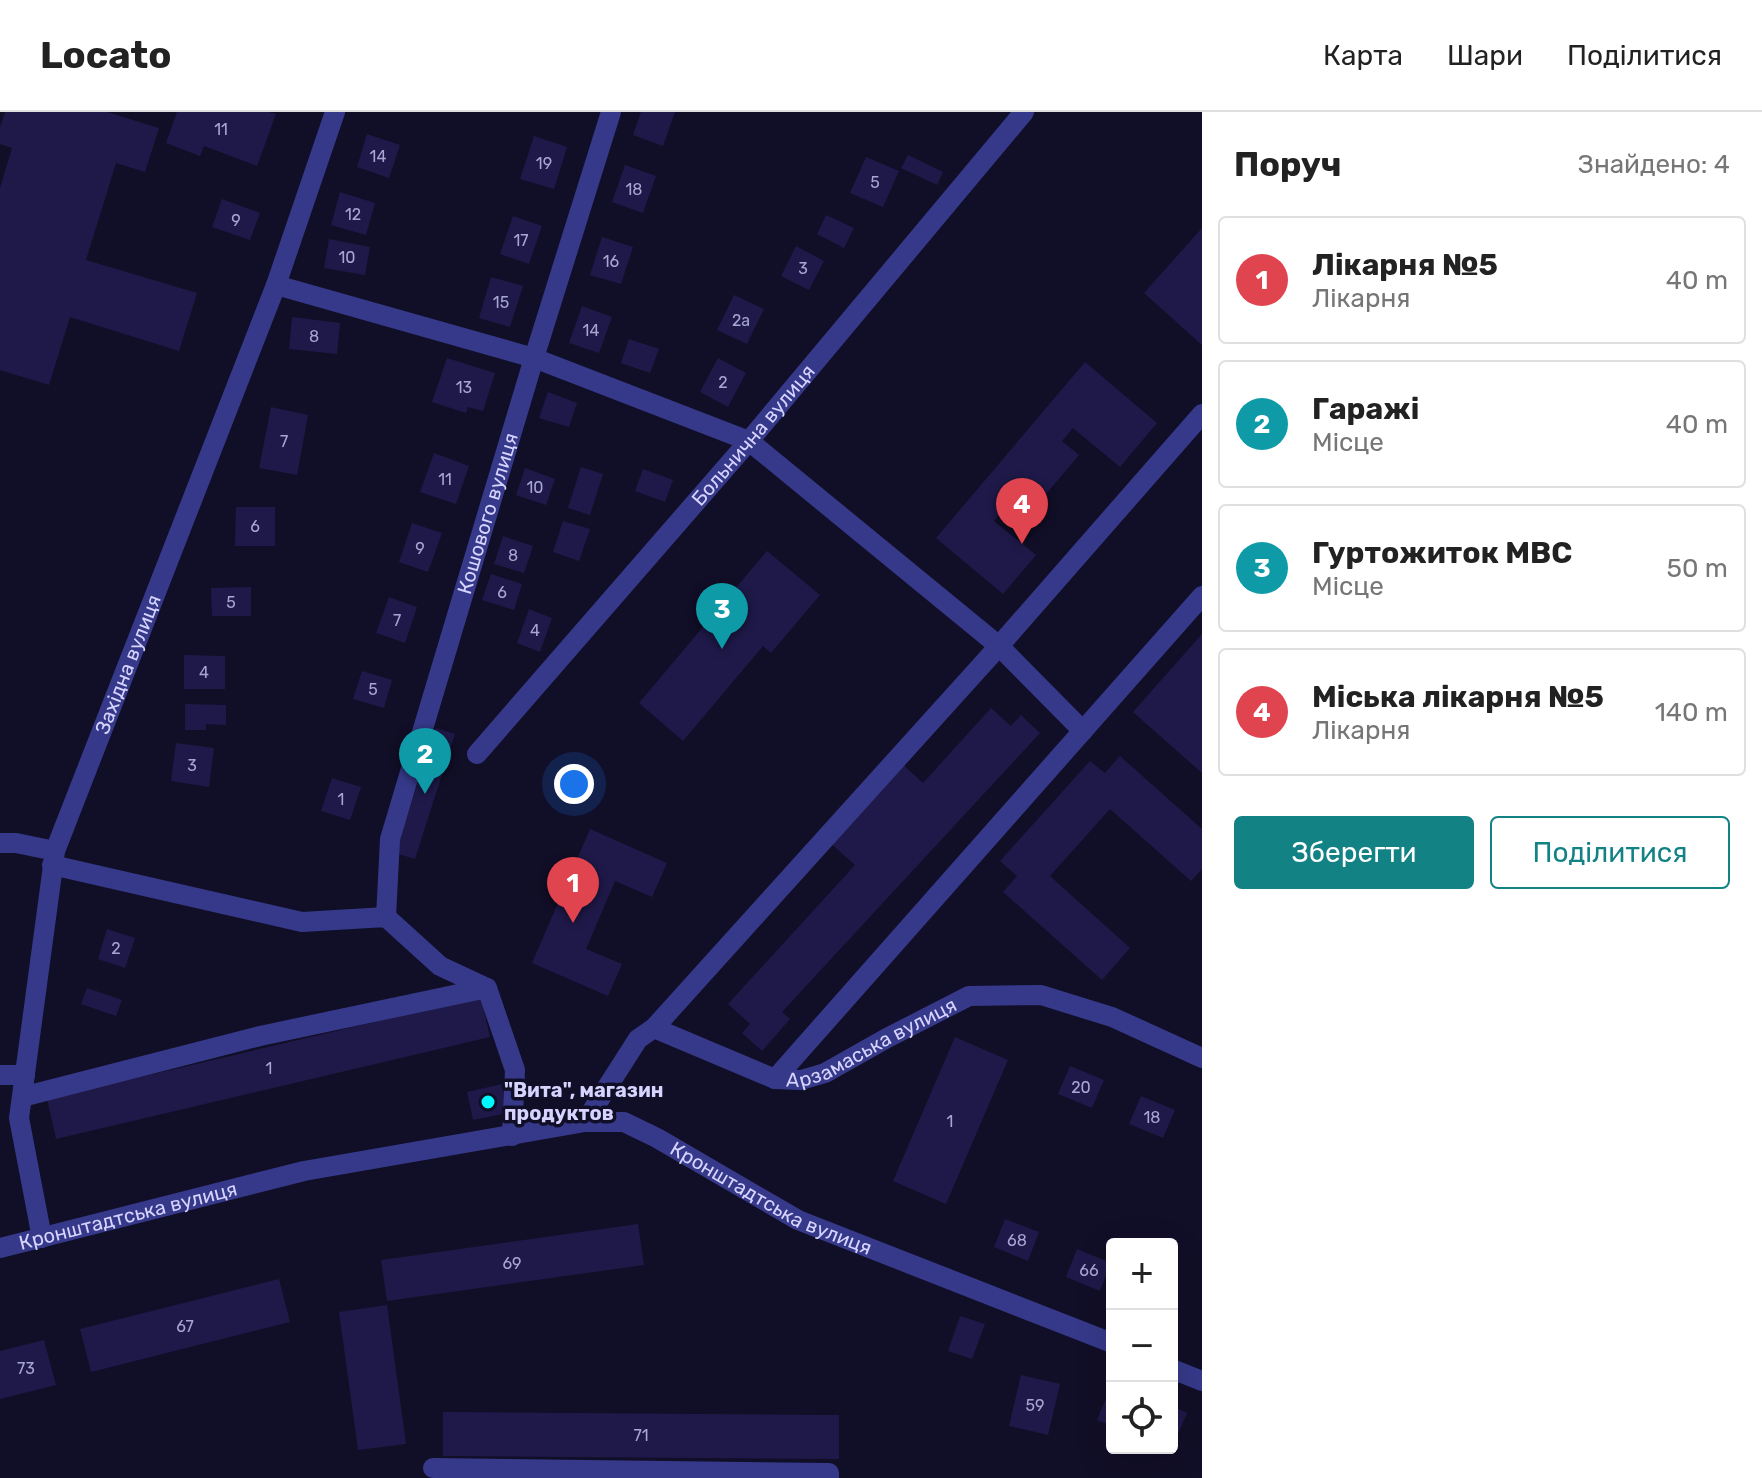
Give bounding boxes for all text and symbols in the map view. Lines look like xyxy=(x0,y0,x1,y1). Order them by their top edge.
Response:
text: Locato xyxy=(40,32,171,78)
text: Карта xyxy=(1323,39,1403,72)
text: Шари xyxy=(1447,39,1523,72)
text: Поділитися xyxy=(1567,39,1722,72)
house number: 11 xyxy=(214,120,228,139)
text: Поруч xyxy=(1234,144,1342,185)
house number: 14 xyxy=(370,147,386,166)
text: Знайдено: 4 xyxy=(1578,149,1730,180)
house number: 19 xyxy=(536,154,552,173)
house number: 5 xyxy=(870,173,880,192)
house number: 18 xyxy=(625,180,643,199)
house number: 12 xyxy=(345,205,361,224)
house number: 9 xyxy=(231,211,241,230)
house number: 17 xyxy=(513,231,529,250)
text: Лікарня №5 xyxy=(1312,247,1498,283)
house number: 10 xyxy=(338,248,356,267)
house number: 16 xyxy=(603,252,620,271)
house number: 3 xyxy=(798,259,808,278)
text: 1 xyxy=(1256,265,1268,296)
text: 40 m xyxy=(1666,265,1728,296)
text: Лікарня xyxy=(1312,283,1410,314)
house number: 15 xyxy=(493,293,509,312)
house number: 2а xyxy=(732,311,750,330)
house number: 14 xyxy=(583,321,599,340)
house number: 8 xyxy=(309,327,319,346)
street label: Больнична вулиця xyxy=(686,359,820,510)
house number: 2 xyxy=(718,373,728,392)
house number: 13 xyxy=(456,378,472,397)
text: Гаражі xyxy=(1312,391,1419,427)
text: 2 xyxy=(1254,409,1270,440)
text: 40 m xyxy=(1666,409,1728,440)
text: Місце xyxy=(1312,427,1384,458)
street label: Кошового вулиця xyxy=(452,430,523,597)
house number: 7 xyxy=(280,432,288,451)
house number: 11 xyxy=(438,470,452,489)
house number: 10 xyxy=(526,478,544,497)
pin: 4 xyxy=(996,478,1048,544)
house number: 6 xyxy=(250,517,260,536)
text: Гуртожиток МВС xyxy=(1312,535,1572,571)
house number: 9 xyxy=(415,539,425,558)
house number: 8 xyxy=(508,546,518,565)
text: 3 xyxy=(1253,553,1271,584)
text: 50 m xyxy=(1667,553,1728,584)
text: Місце xyxy=(1312,571,1384,602)
house number: 6 xyxy=(497,583,507,602)
pin: 3 xyxy=(696,583,748,649)
street label: Західна вулиця xyxy=(90,591,166,738)
house number: 5 xyxy=(226,593,236,612)
house number: 7 xyxy=(393,611,401,630)
house number: 4 xyxy=(530,621,540,640)
house number: 4 xyxy=(199,663,209,682)
text: Міська лікарня №5 xyxy=(1312,679,1604,715)
house number: 5 xyxy=(368,680,378,699)
text: 4 xyxy=(1253,697,1271,728)
text: 140 m xyxy=(1655,697,1728,728)
text: Лікарня xyxy=(1312,715,1410,746)
pin: 2 xyxy=(399,728,451,794)
house number: 3 xyxy=(187,756,197,775)
your location xyxy=(554,764,594,804)
house number: 1 xyxy=(338,790,344,809)
button: Зберегти xyxy=(1234,816,1474,889)
button: Поділитися xyxy=(1490,816,1730,889)
pin: 1 xyxy=(547,857,599,923)
house number: 2 xyxy=(111,939,121,958)
street label: Арзамаська вулиця xyxy=(785,992,961,1092)
house number: 1 xyxy=(266,1059,272,1078)
place label: "Вита", магазин продуктов xyxy=(504,1078,664,1125)
house number: 20 xyxy=(1071,1078,1091,1097)
marker: "Вита", магазин продуктов xyxy=(479,1093,497,1111)
house number: 18 xyxy=(1143,1108,1161,1127)
house number: 1 xyxy=(947,1112,953,1131)
street label: Кронштадтська вулиця xyxy=(666,1136,875,1260)
street label: Кронштадтська вулиця xyxy=(16,1176,240,1255)
house number: 68 xyxy=(1007,1231,1027,1250)
map controls xyxy=(1106,1238,1178,1454)
button: + xyxy=(1106,1238,1178,1310)
house number: 69 xyxy=(502,1254,522,1273)
house number: 66 xyxy=(1079,1261,1099,1280)
button: − xyxy=(1106,1310,1178,1382)
house number: 67 xyxy=(176,1317,194,1336)
house number: 73 xyxy=(17,1359,35,1378)
button: locate xyxy=(1106,1382,1178,1454)
house number: 59 xyxy=(1026,1396,1045,1415)
house number: 71 xyxy=(633,1426,649,1445)

